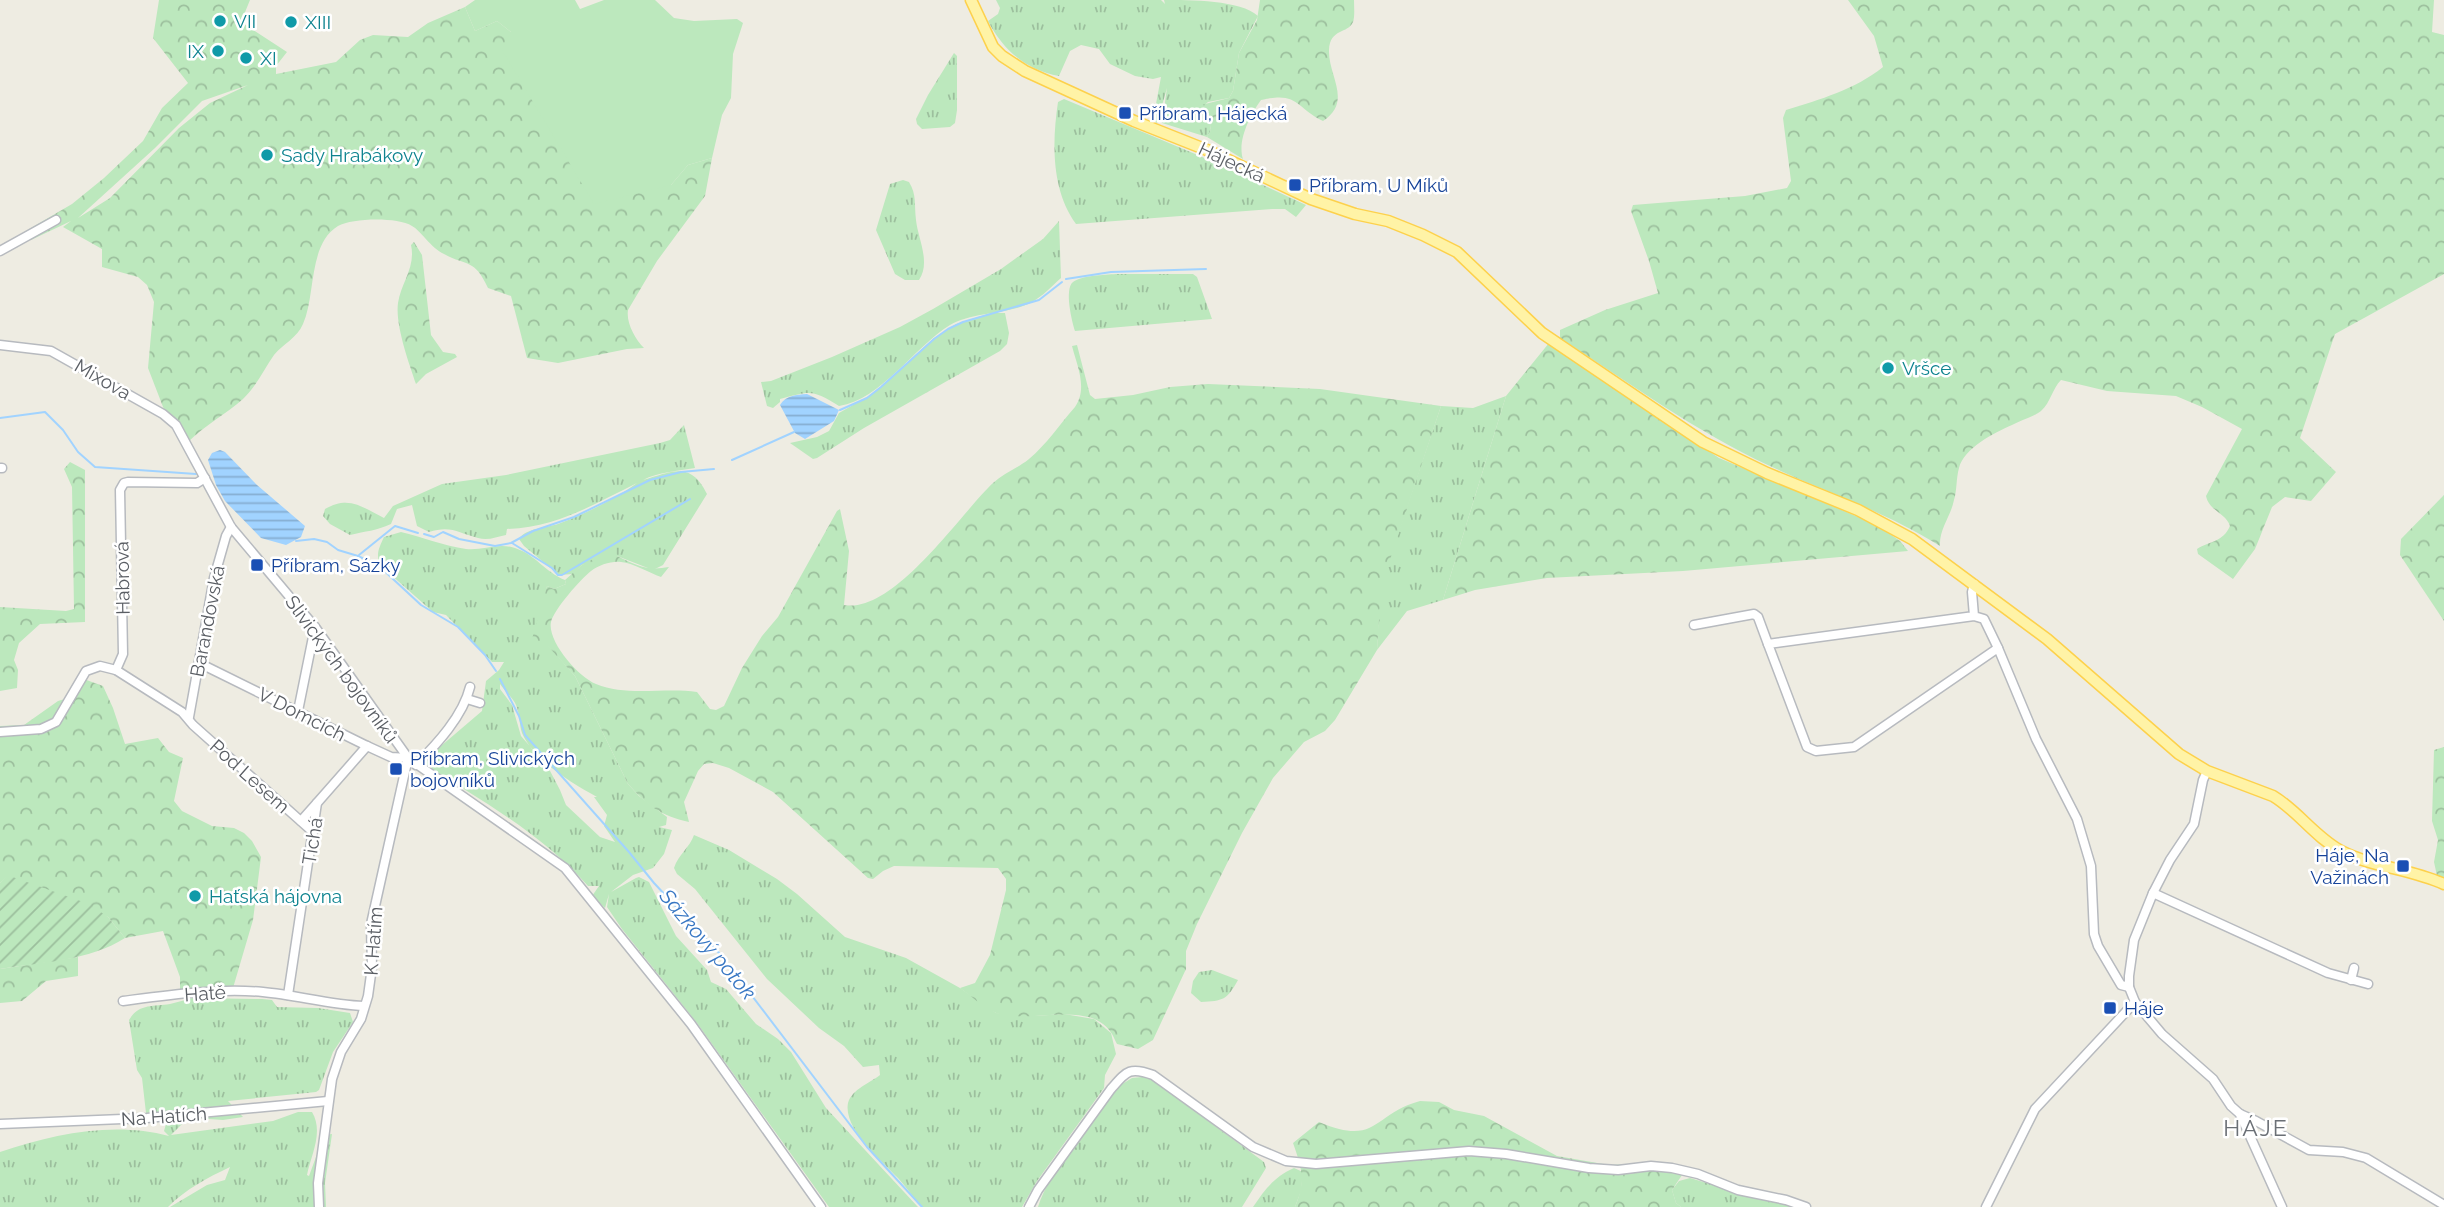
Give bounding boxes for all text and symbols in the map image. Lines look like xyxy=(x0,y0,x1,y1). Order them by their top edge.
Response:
place label: VII xyxy=(234,10,256,32)
place label: XIII xyxy=(305,11,331,33)
marker: VII xyxy=(212,13,228,29)
marker: XIII xyxy=(283,14,299,30)
place label: IX xyxy=(187,40,204,62)
marker: IX xyxy=(210,43,226,59)
place label: XI xyxy=(260,47,277,69)
marker: XI xyxy=(238,50,254,66)
place label: Příbram, Hájecká xyxy=(1139,102,1287,124)
marker: Příbram, Hájecká xyxy=(1117,105,1133,121)
street label: Hájecká xyxy=(1195,137,1269,187)
place label: Sady Hrabákovy xyxy=(281,144,423,166)
marker: Sady Hrabákovy xyxy=(259,147,275,163)
place label: Příbram, U Míků xyxy=(1309,174,1448,196)
marker: Příbram, U Míků xyxy=(1287,177,1303,193)
street label: Mixova xyxy=(71,354,135,404)
place label: Vršce xyxy=(1902,357,1951,379)
marker: Vršce xyxy=(1880,360,1896,376)
street label: Habrová xyxy=(110,541,134,615)
place label: Příbram, Sázky xyxy=(271,554,401,576)
marker: Příbram, Sázky xyxy=(249,557,265,573)
street label: Barandovská xyxy=(185,563,229,679)
street label: Slivických bojovníků xyxy=(281,591,403,747)
street label: V Domcích xyxy=(254,683,350,745)
street label: Pod Lesem xyxy=(206,735,294,817)
place label: Příbram, Slivických bojovníků xyxy=(410,747,575,791)
marker: Příbram, Slivických bojovníků xyxy=(388,761,404,777)
street label: Tichá xyxy=(297,816,327,866)
place label: Háje, Na Važinách xyxy=(2310,844,2389,888)
marker: Háje, Na Važinách xyxy=(2395,858,2411,874)
water label: Sázkový potok xyxy=(654,883,762,1004)
place label: Haťská hájovna xyxy=(209,885,342,907)
marker: Haťská hájovna xyxy=(187,888,203,904)
street label: K Hatím xyxy=(360,906,386,976)
street label: Hatě xyxy=(184,981,226,1005)
place label: Háje xyxy=(2124,997,2164,1019)
marker: Háje xyxy=(2102,1000,2118,1016)
street label: Na Hatích xyxy=(120,1102,208,1130)
district label: HÁJE xyxy=(2223,1114,2289,1141)

